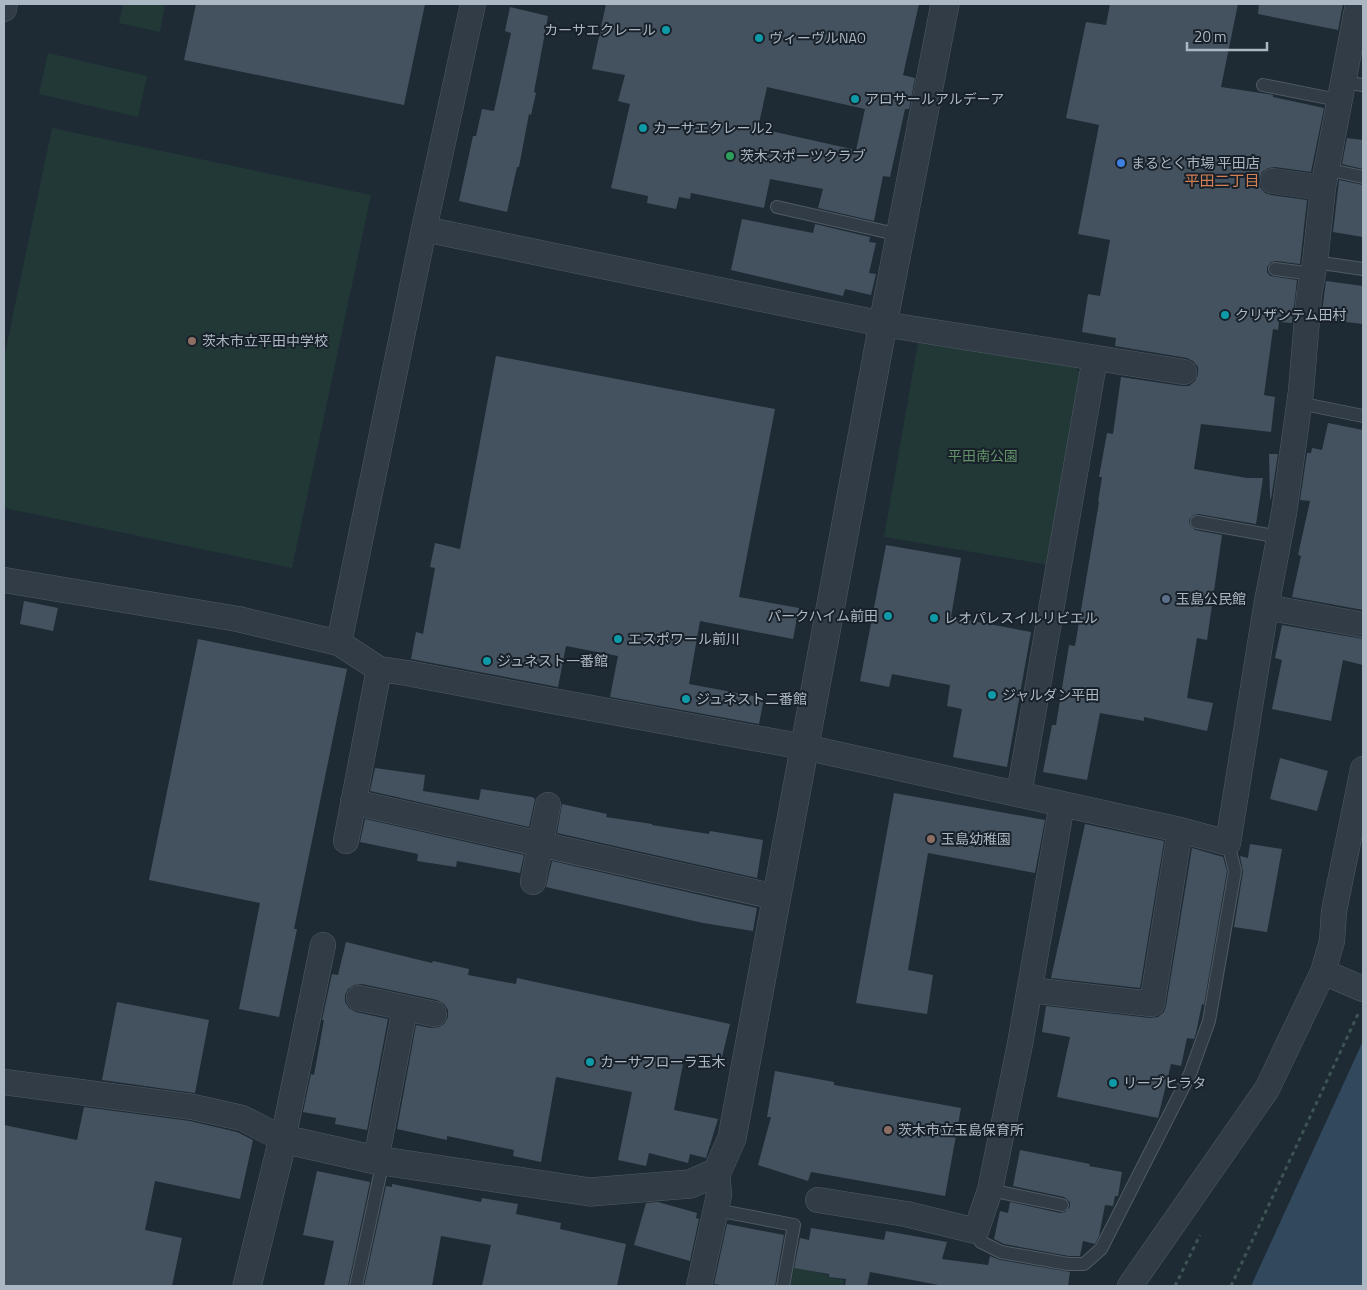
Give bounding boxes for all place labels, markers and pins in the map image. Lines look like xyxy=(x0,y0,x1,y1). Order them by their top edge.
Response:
place label: カーサエクレール xyxy=(544,19,656,40)
marker: カーサエクレール xyxy=(660,24,672,36)
place label: ヴィーヴルNAO xyxy=(769,27,866,48)
marker: ヴィーヴルNAO xyxy=(753,32,765,44)
place label: アロサールアルデーア xyxy=(865,88,1004,109)
marker: アロサールアルデーア xyxy=(849,93,861,105)
place label: カーサエクレール2 xyxy=(653,117,773,138)
marker: カーサエクレール2 xyxy=(637,122,649,134)
place label: 茨木スポーツクラブ xyxy=(740,145,866,166)
marker: 茨木スポーツクラブ xyxy=(724,150,736,162)
place label: まるとく市場 平田店 xyxy=(1131,152,1260,173)
marker: まるとく市場 平田店 xyxy=(1115,157,1127,169)
place label: クリザンテム田村 xyxy=(1235,304,1347,325)
marker: クリザンテム田村 xyxy=(1219,309,1231,321)
place label: 茨木市立平田中学校 xyxy=(202,330,328,351)
marker: 茨木市立平田中学校 xyxy=(186,335,198,347)
place label: 玉島公民館 xyxy=(1176,588,1246,609)
marker: 玉島公民館 xyxy=(1160,593,1172,605)
place label: パークハイム前田 xyxy=(767,605,878,626)
place label: レオパレスイルリビエル xyxy=(944,607,1098,628)
marker: パークハイム前田 xyxy=(882,610,894,622)
marker: レオパレスイルリビエル xyxy=(928,612,940,624)
place label: エスポワール前川 xyxy=(628,628,740,649)
marker: エスポワール前川 xyxy=(612,633,624,645)
place label: ジュネスト一番館 xyxy=(497,650,608,671)
marker: ジュネスト一番館 xyxy=(481,655,493,667)
place label: ジャルダン平田 xyxy=(1002,684,1099,705)
place label: ジュネスト二番館 xyxy=(696,688,807,709)
marker: ジャルダン平田 xyxy=(986,689,998,701)
marker: ジュネスト二番館 xyxy=(680,693,692,705)
place label: 玉島幼稚園 xyxy=(941,828,1011,849)
marker: 玉島幼稚園 xyxy=(925,833,937,845)
place label: カーサフローラ玉木 xyxy=(600,1051,726,1072)
marker: カーサフローラ玉木 xyxy=(584,1056,596,1068)
place label: リーブヒラタ xyxy=(1123,1072,1206,1093)
marker: リーブヒラタ xyxy=(1107,1077,1119,1089)
place label: 茨木市立玉島保育所 xyxy=(898,1119,1024,1140)
marker: 茨木市立玉島保育所 xyxy=(882,1124,894,1136)

